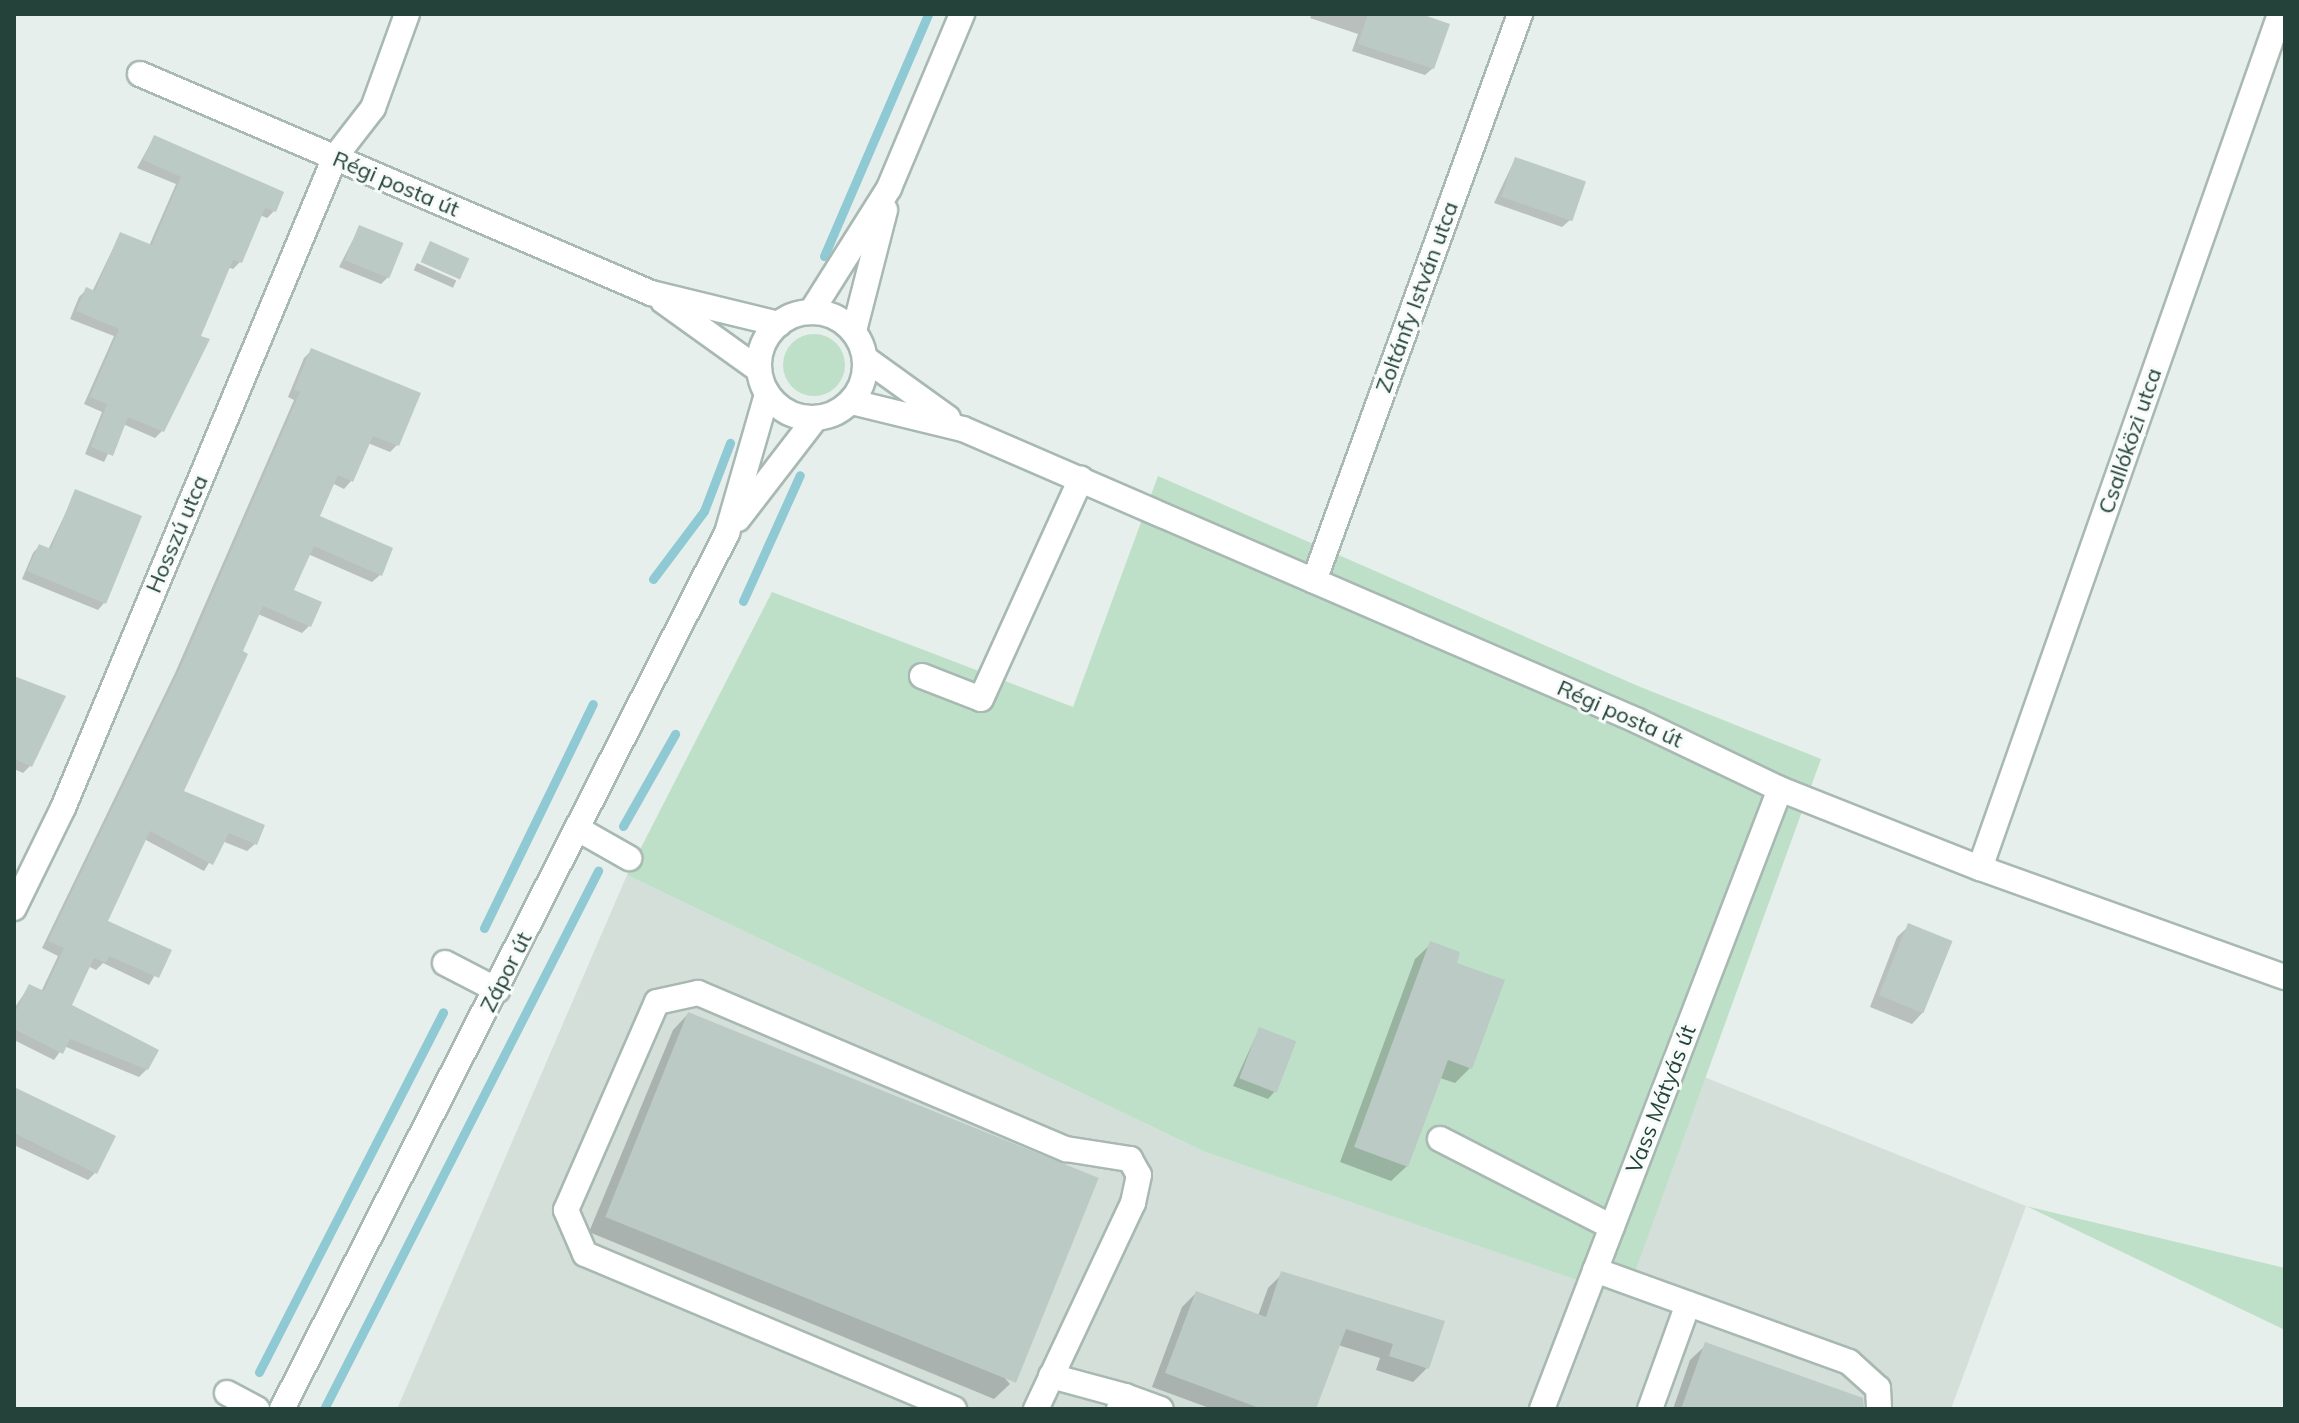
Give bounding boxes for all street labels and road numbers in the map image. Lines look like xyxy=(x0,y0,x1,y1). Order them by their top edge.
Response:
street label: Régi posta út xyxy=(329,146,463,222)
street label: Zoltánfy István utca xyxy=(1370,198,1464,396)
street label: Csallóközi utca xyxy=(2093,365,2167,517)
street label: Hosszú utca xyxy=(140,471,214,597)
street label: Régi posta út xyxy=(1553,675,1687,753)
street label: Zápor út xyxy=(475,928,537,1016)
street label: Vass Mátyás út xyxy=(1621,1021,1701,1177)

